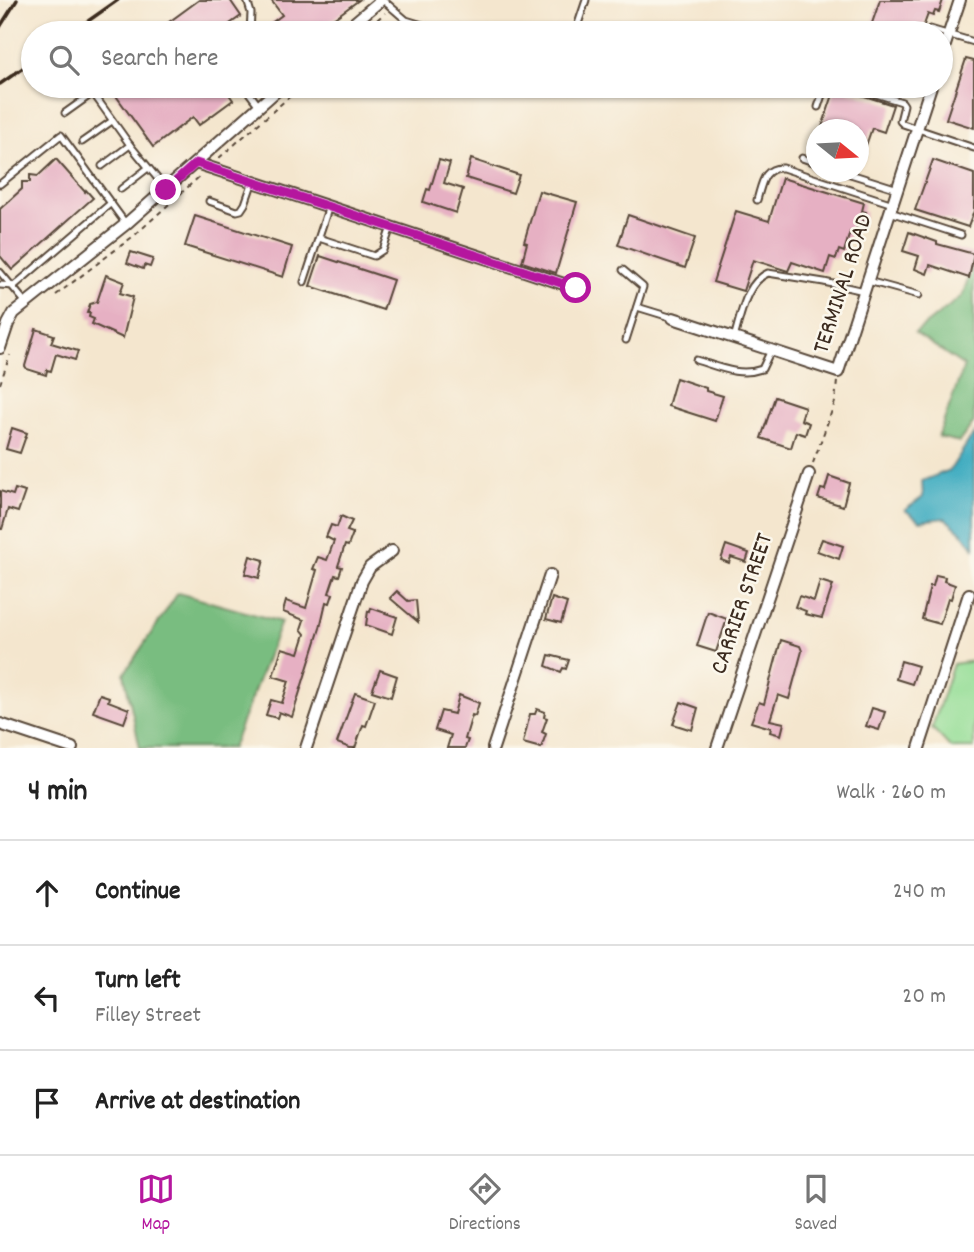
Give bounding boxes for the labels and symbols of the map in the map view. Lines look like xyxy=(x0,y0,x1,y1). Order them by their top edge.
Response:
north arrow xyxy=(806,119,869,182)
route end xyxy=(150,174,181,205)
street label: TERMINAL ROAD xyxy=(805,210,883,358)
route start xyxy=(560,272,591,303)
street label: CARRIER STREET xyxy=(703,529,783,679)

